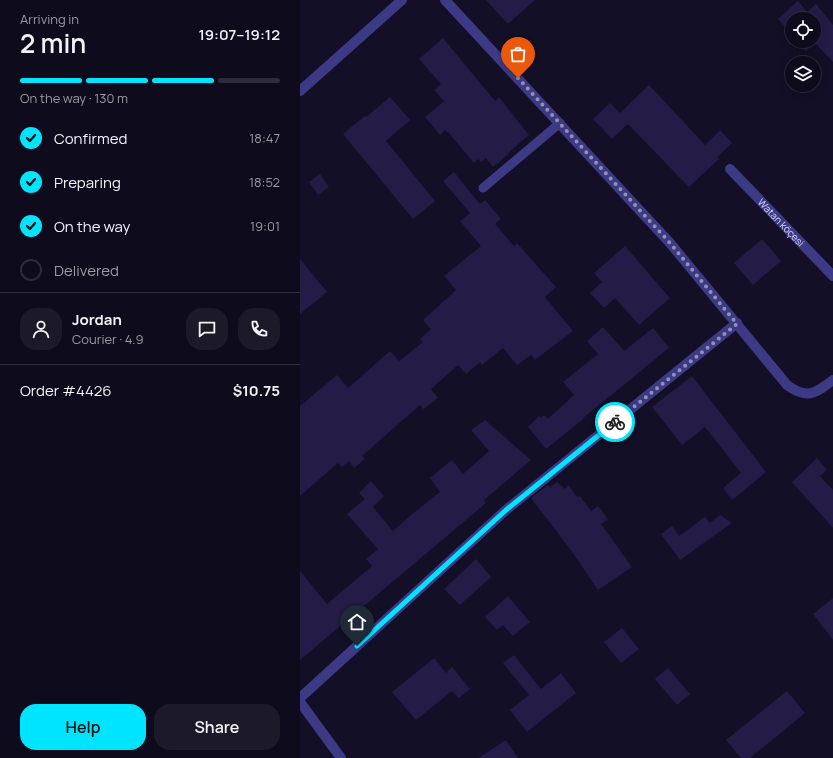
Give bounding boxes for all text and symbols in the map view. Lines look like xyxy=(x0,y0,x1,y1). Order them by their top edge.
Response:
text: Arriving in xyxy=(20,10,79,28)
map controls xyxy=(785,12,821,92)
button: locate xyxy=(785,12,821,48)
text: 19:07–19:12 xyxy=(198,24,280,45)
text: 2 min xyxy=(20,25,86,61)
pin xyxy=(501,37,535,78)
icon: bag xyxy=(507,43,529,65)
button: layers xyxy=(785,56,821,92)
text: On the way · 130 m xyxy=(20,89,128,107)
icon: check xyxy=(20,127,42,149)
text: Confirmed xyxy=(54,128,127,149)
text: 18:47 xyxy=(249,129,280,147)
icon: check xyxy=(20,171,42,193)
text: Preparing xyxy=(54,172,121,193)
text: 18:52 xyxy=(249,173,280,191)
street label: Watan köçesi xyxy=(755,195,808,249)
icon: check xyxy=(20,215,42,237)
text: On the way xyxy=(54,216,130,237)
text: 19:01 xyxy=(250,217,280,235)
text: Delivered xyxy=(54,260,119,281)
button: person xyxy=(20,308,62,350)
button: chat xyxy=(186,308,228,350)
button: phone xyxy=(238,308,280,350)
text: Jordan xyxy=(72,309,122,330)
text: Courier · 4.9 xyxy=(72,330,144,348)
text: Order #4426 xyxy=(20,380,112,401)
text: $10.75 xyxy=(233,380,280,401)
courier xyxy=(595,402,635,442)
icon: bike xyxy=(604,411,626,433)
pin xyxy=(340,605,374,646)
icon: home xyxy=(346,611,368,633)
button: Help xyxy=(20,704,146,750)
button: Share xyxy=(154,704,280,750)

